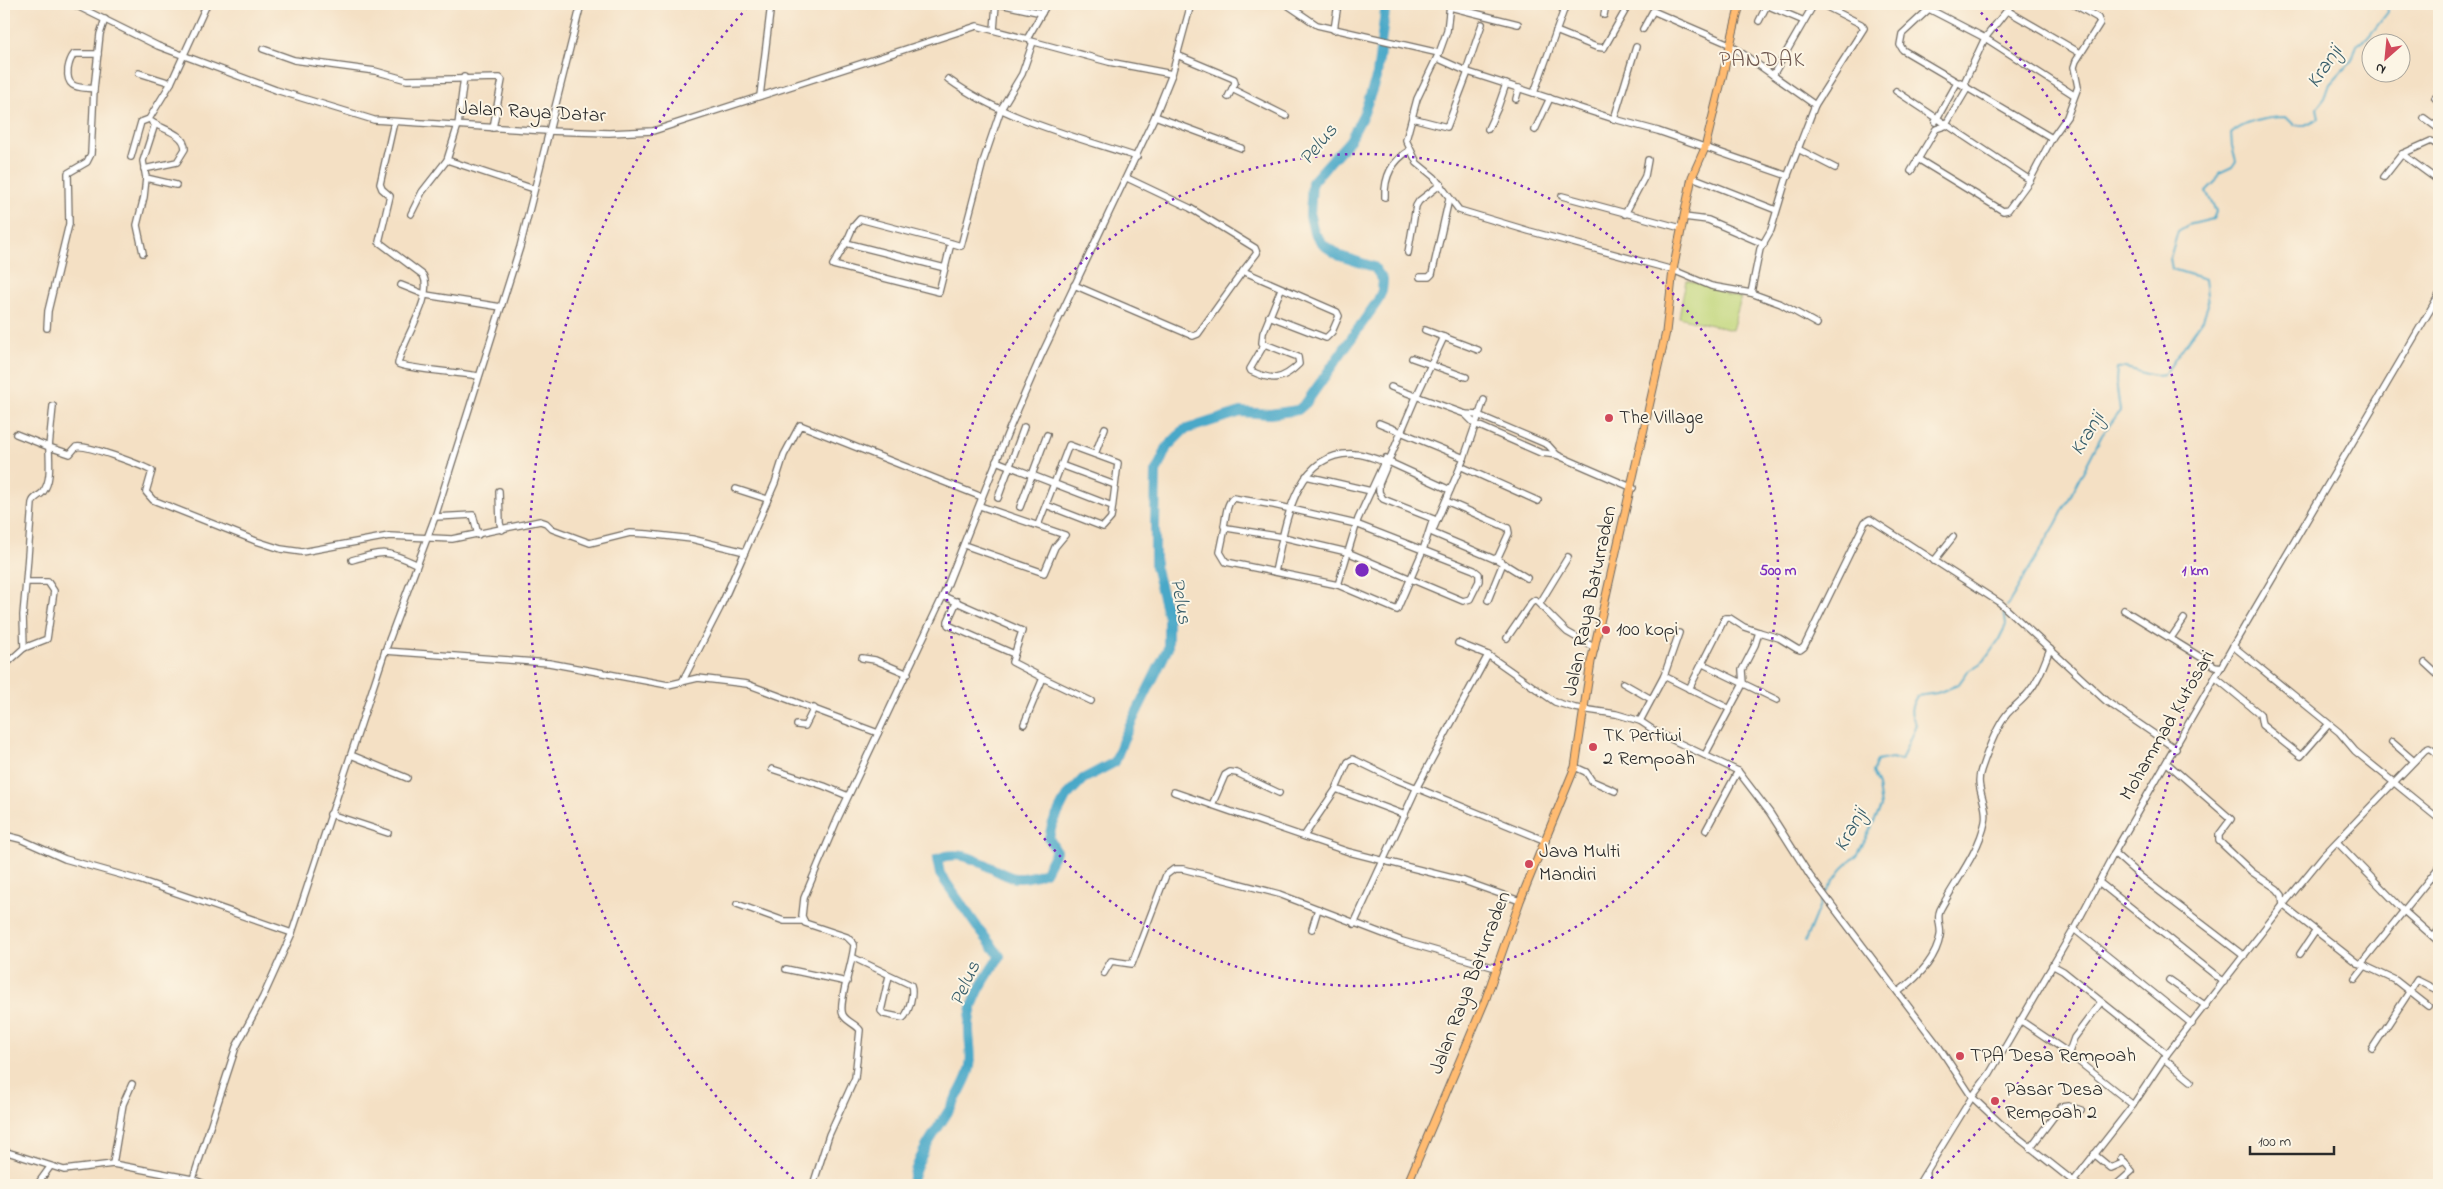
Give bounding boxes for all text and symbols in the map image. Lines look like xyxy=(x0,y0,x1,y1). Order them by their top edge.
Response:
north arrow xyxy=(2360,32,2410,82)
water label: Kranji xyxy=(2300,38,2352,95)
district label: PANDAK xyxy=(1719,45,1805,77)
text: N xyxy=(2372,57,2390,80)
street label: Jalan Raya Datar xyxy=(458,95,607,131)
water label: Pelus xyxy=(1293,117,1346,172)
place label: The Village xyxy=(1619,404,1703,434)
water label: Kranji xyxy=(2063,405,2114,462)
marker: The Village xyxy=(1603,412,1615,424)
street label: Jalan Raya Baturraden xyxy=(1557,503,1625,699)
text: 500 m xyxy=(1760,560,1797,582)
text: 1 km xyxy=(2182,560,2209,582)
centre of rings xyxy=(1353,561,1371,579)
water label: Pelus xyxy=(1161,576,1199,627)
place label: 100 kopi xyxy=(1616,616,1678,645)
marker: 100 kopi xyxy=(1600,624,1612,636)
street label: Mohammad Kutosari xyxy=(2113,645,2223,807)
place label: TK Pertiwi 2 Rempoah xyxy=(1603,722,1695,774)
marker: TK Pertiwi 2 Rempoah xyxy=(1587,741,1599,753)
water label: Kranji xyxy=(1827,801,1876,858)
place label: Java Multi Mandiri xyxy=(1539,838,1620,890)
marker: Java Multi Mandiri xyxy=(1523,858,1535,870)
street label: Jalan Raya Baturraden xyxy=(1423,887,1519,1079)
water label: Pelus xyxy=(943,956,989,1011)
place label: TPA Desa Rempoah xyxy=(1970,1042,2136,1071)
marker: TPA Desa Rempoah xyxy=(1954,1050,1966,1062)
place label: Pasar Desa Rempoah 2 xyxy=(2005,1076,2103,1128)
marker: Pasar Desa Rempoah 2 xyxy=(1989,1095,2001,1107)
scale bar xyxy=(2250,1124,2334,1156)
text: 100 m xyxy=(2258,1131,2291,1153)

